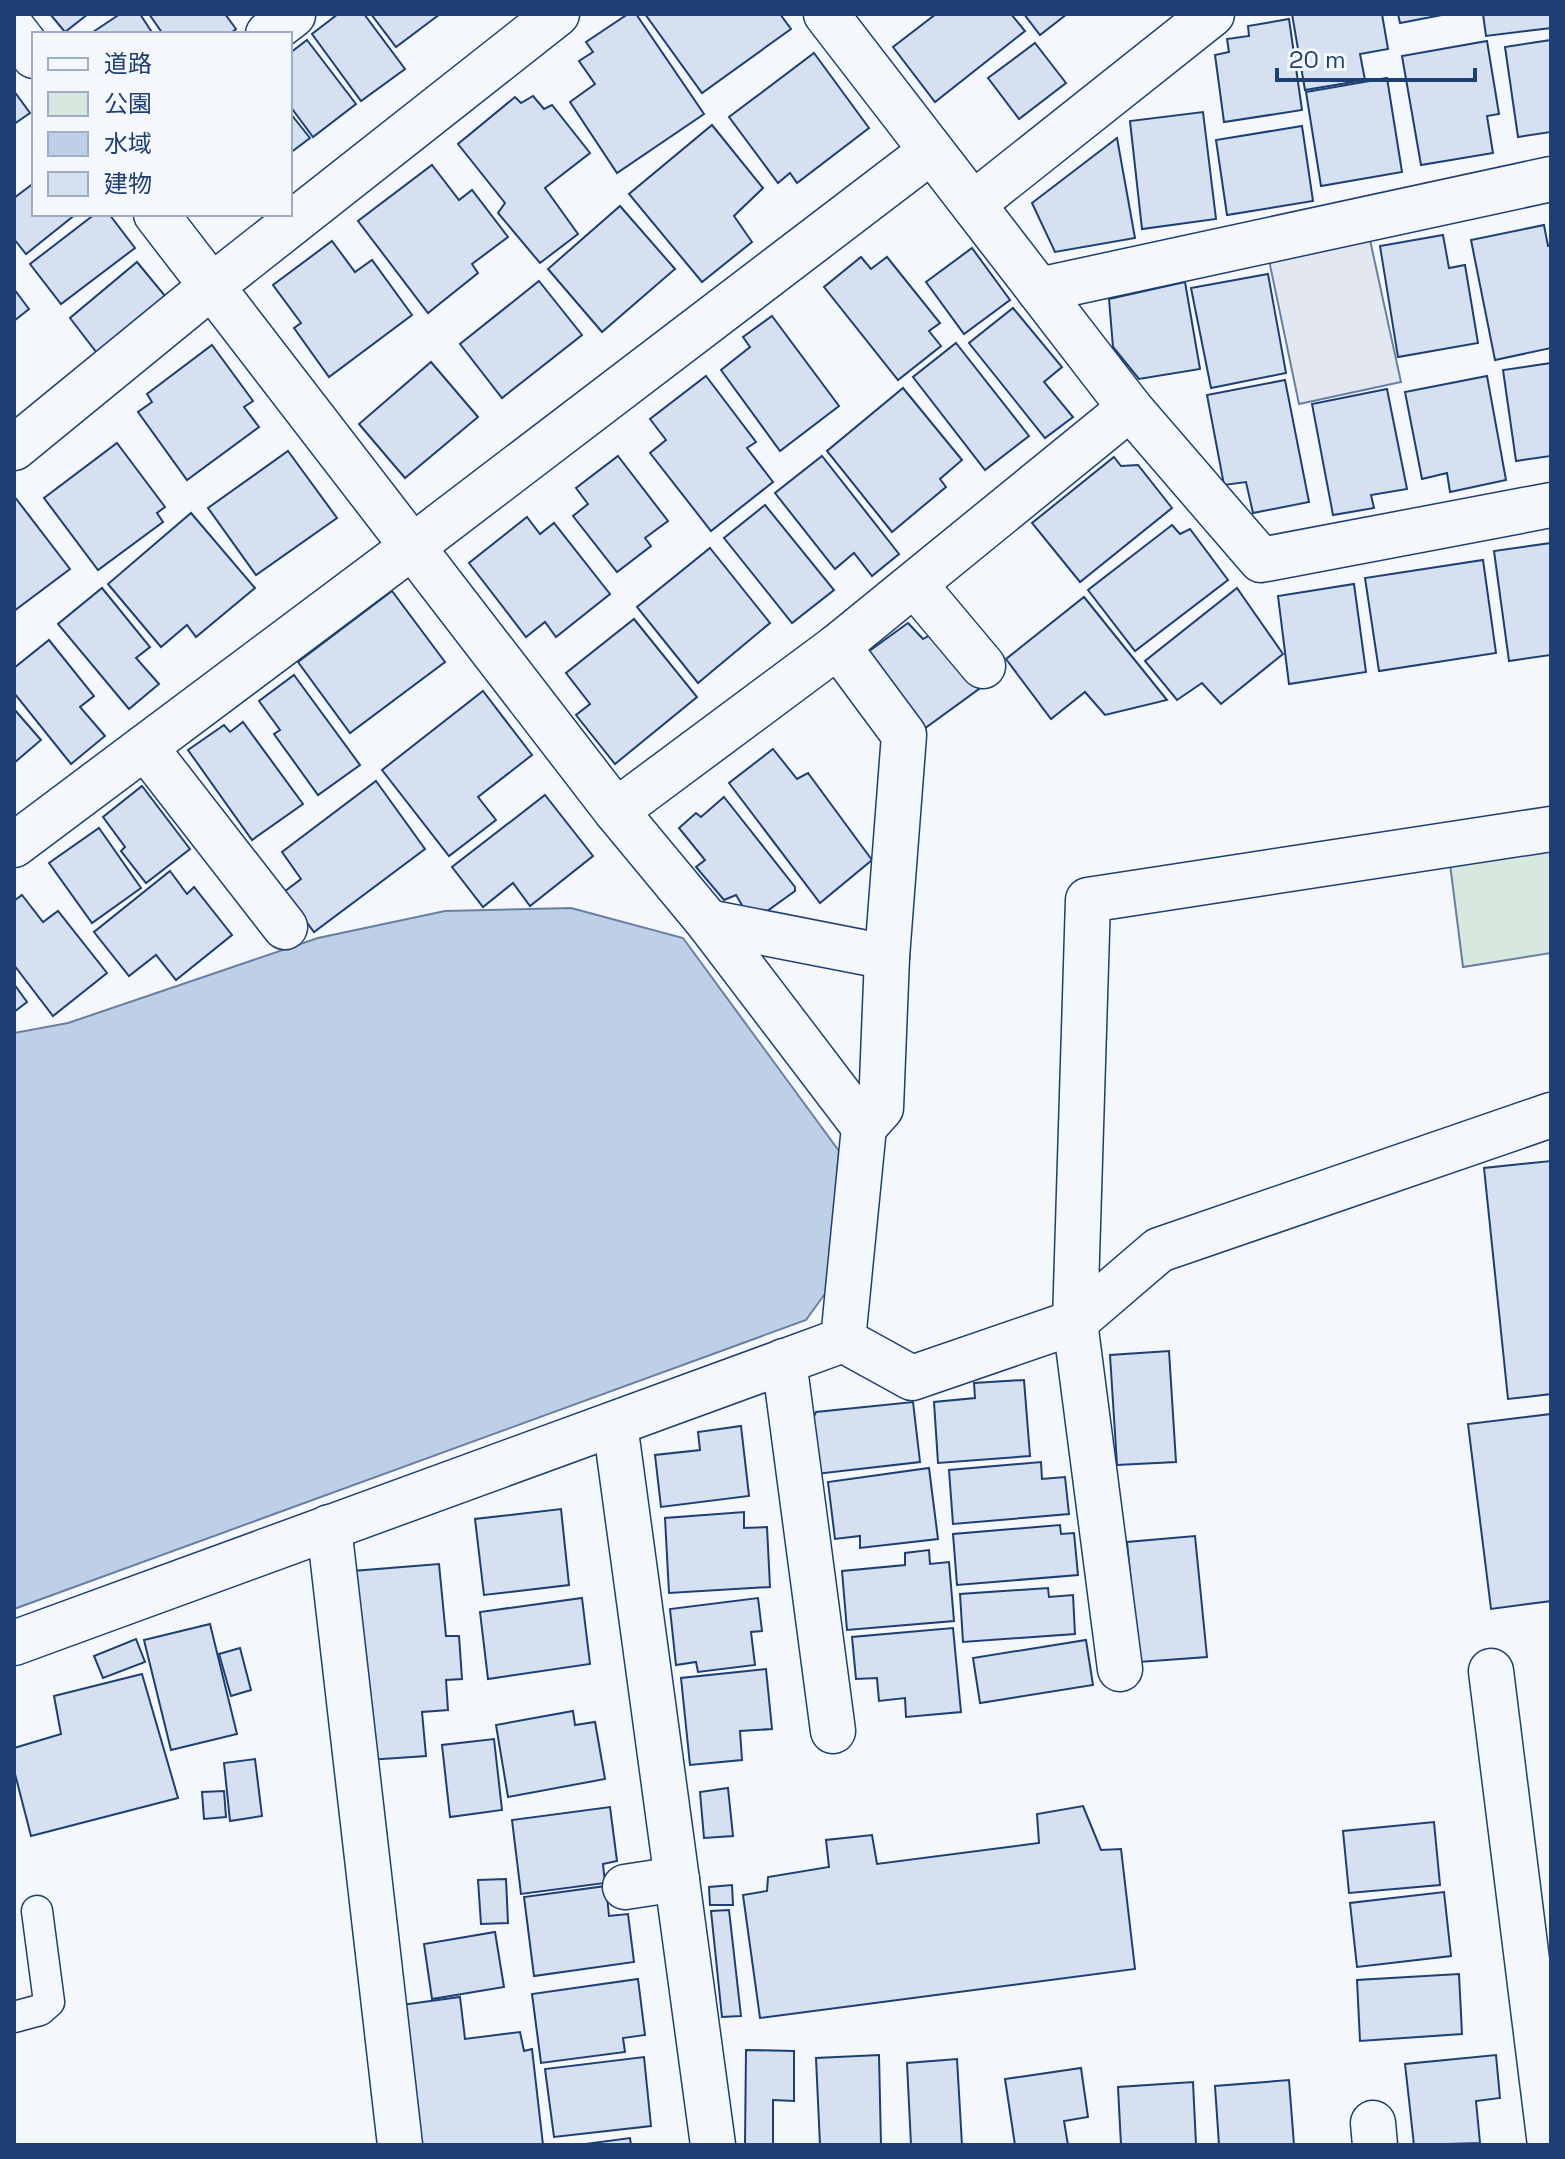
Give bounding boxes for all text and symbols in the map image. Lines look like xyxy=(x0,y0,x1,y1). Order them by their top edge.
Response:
legend xyxy=(32,32,292,216)
scale bar xyxy=(1277,32,1475,82)
text: 20 m xyxy=(1289,44,1346,75)
text: 道路 xyxy=(104,48,152,79)
text: 公園 xyxy=(104,88,152,119)
text: 水域 xyxy=(104,128,152,159)
text: 建物 xyxy=(104,168,152,199)

